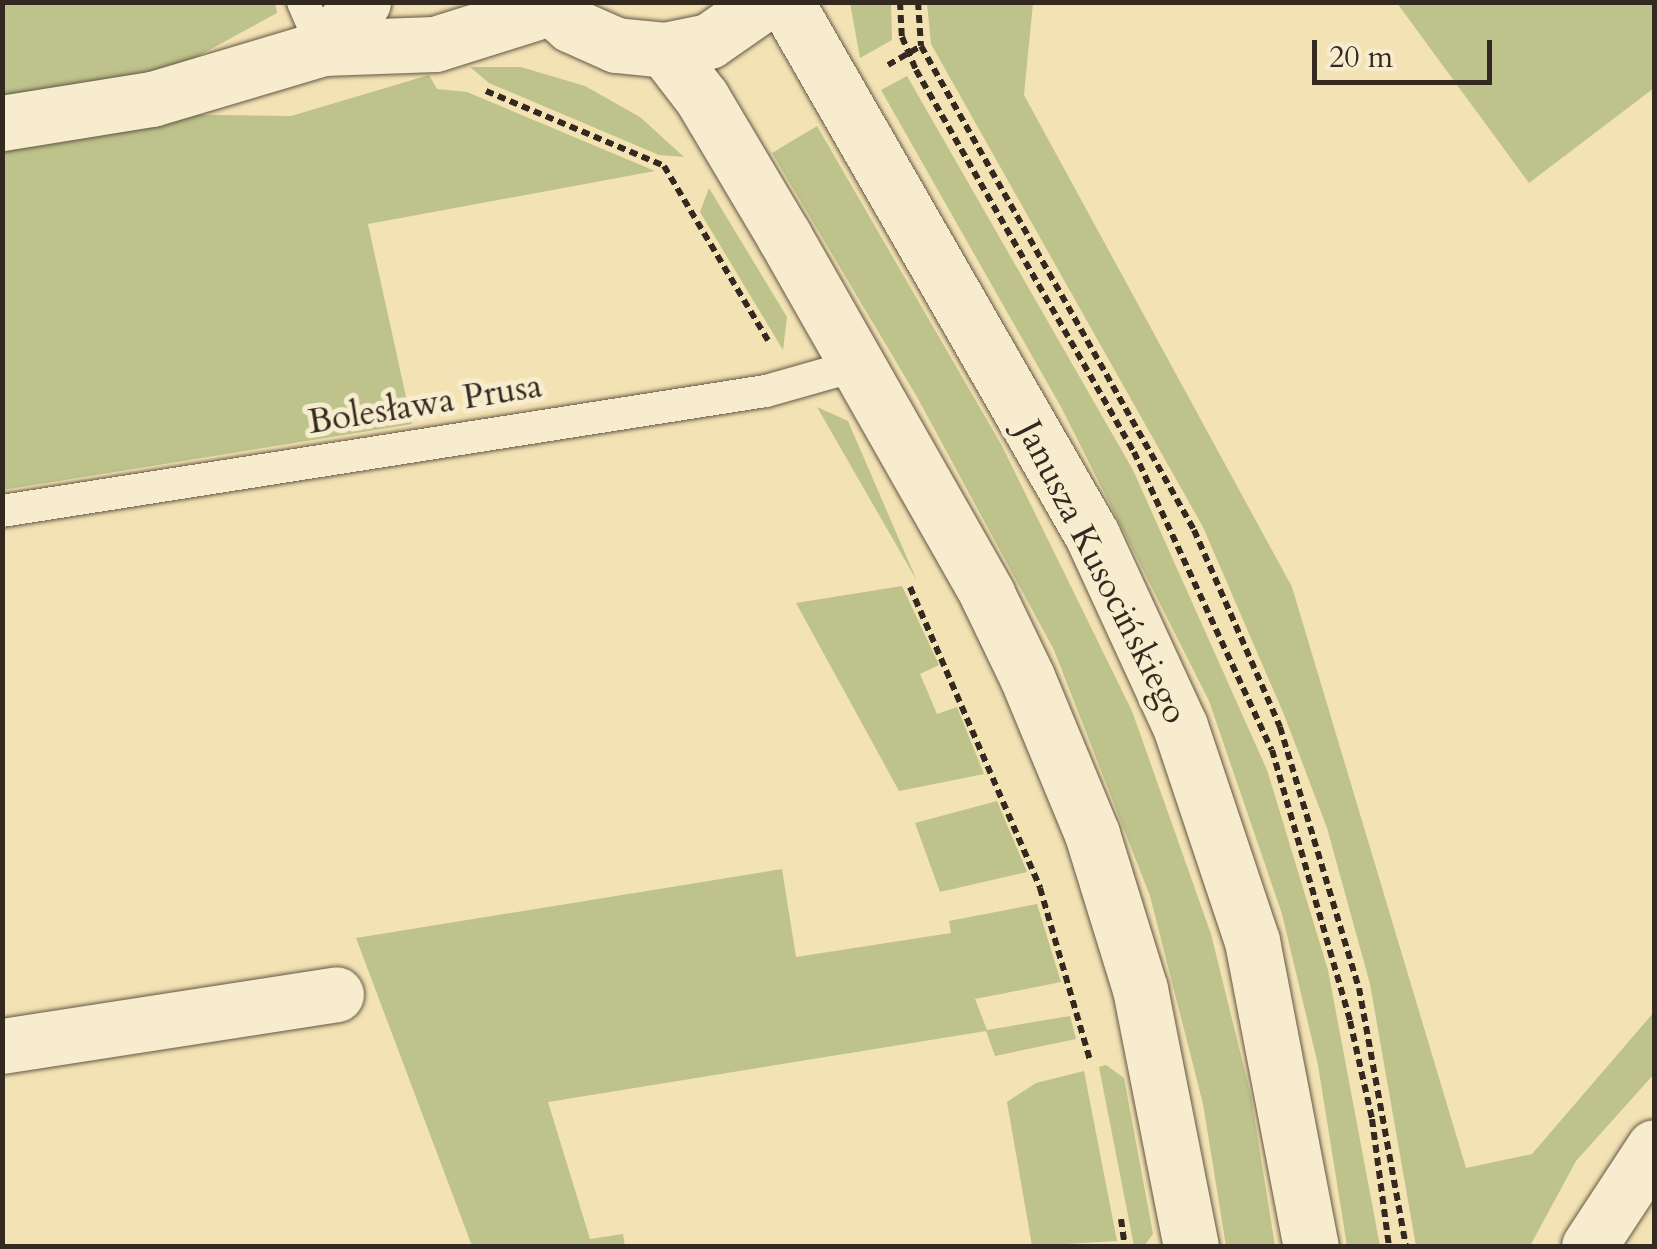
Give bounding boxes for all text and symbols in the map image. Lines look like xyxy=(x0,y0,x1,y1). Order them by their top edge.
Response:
scale bar xyxy=(1317,20,1497,82)
text: 20 m xyxy=(1329,37,1393,78)
street label: Bolesława Prusa xyxy=(305,365,545,443)
street label: Janusza Kusocińskiego xyxy=(1007,414,1197,730)

